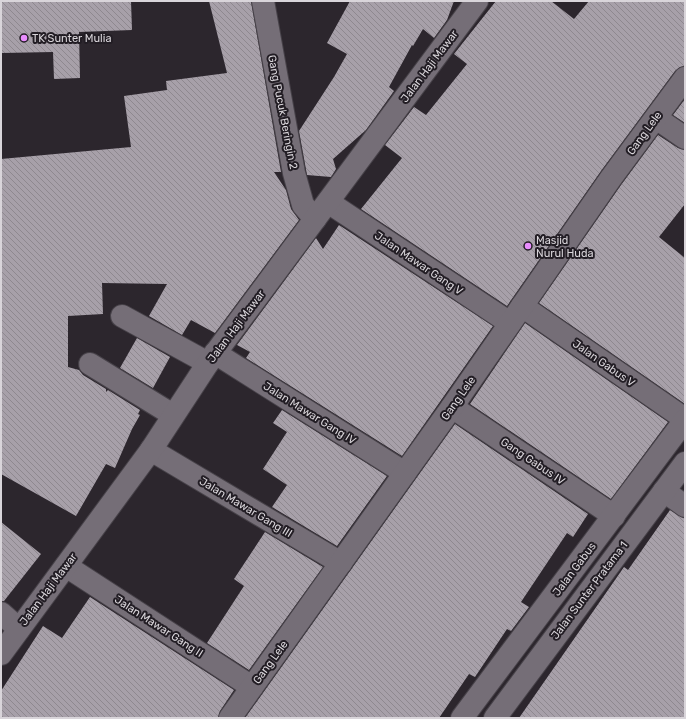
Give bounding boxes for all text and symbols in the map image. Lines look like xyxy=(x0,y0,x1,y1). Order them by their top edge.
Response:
street label: Jalan Haji Mawar xyxy=(398,27,461,105)
place label: TK Sunter Mulia xyxy=(32,32,111,45)
marker: TK Sunter Mulia xyxy=(19,33,29,43)
street label: Gang Pucuk Beringin 2 xyxy=(265,54,300,170)
street label: Gang Lele xyxy=(624,109,665,158)
street label: Jalan Mawar Gang V xyxy=(372,229,465,298)
place label: Masjid Nurul Huda xyxy=(536,234,594,260)
marker: Masjid Nurul Huda xyxy=(523,241,533,251)
street label: Jalan Haji Mawar xyxy=(205,287,268,365)
street label: Jalan Gabus V xyxy=(570,337,637,390)
street label: Gang Lele xyxy=(439,374,478,423)
street label: Jalan Mawar Gang IV xyxy=(261,380,359,447)
street label: Gang Gabus IV xyxy=(498,435,567,488)
street label: Jalan Mawar Gang III xyxy=(197,475,294,540)
street label: Jalan Sunter Pratama 1 xyxy=(548,539,630,642)
street label: Jalan Gabus xyxy=(550,540,599,599)
street label: Jalan Haji Mawar xyxy=(17,550,80,628)
street label: Jalan Mawar Gang II xyxy=(112,593,205,660)
street label: Gang Lele xyxy=(250,638,291,687)

